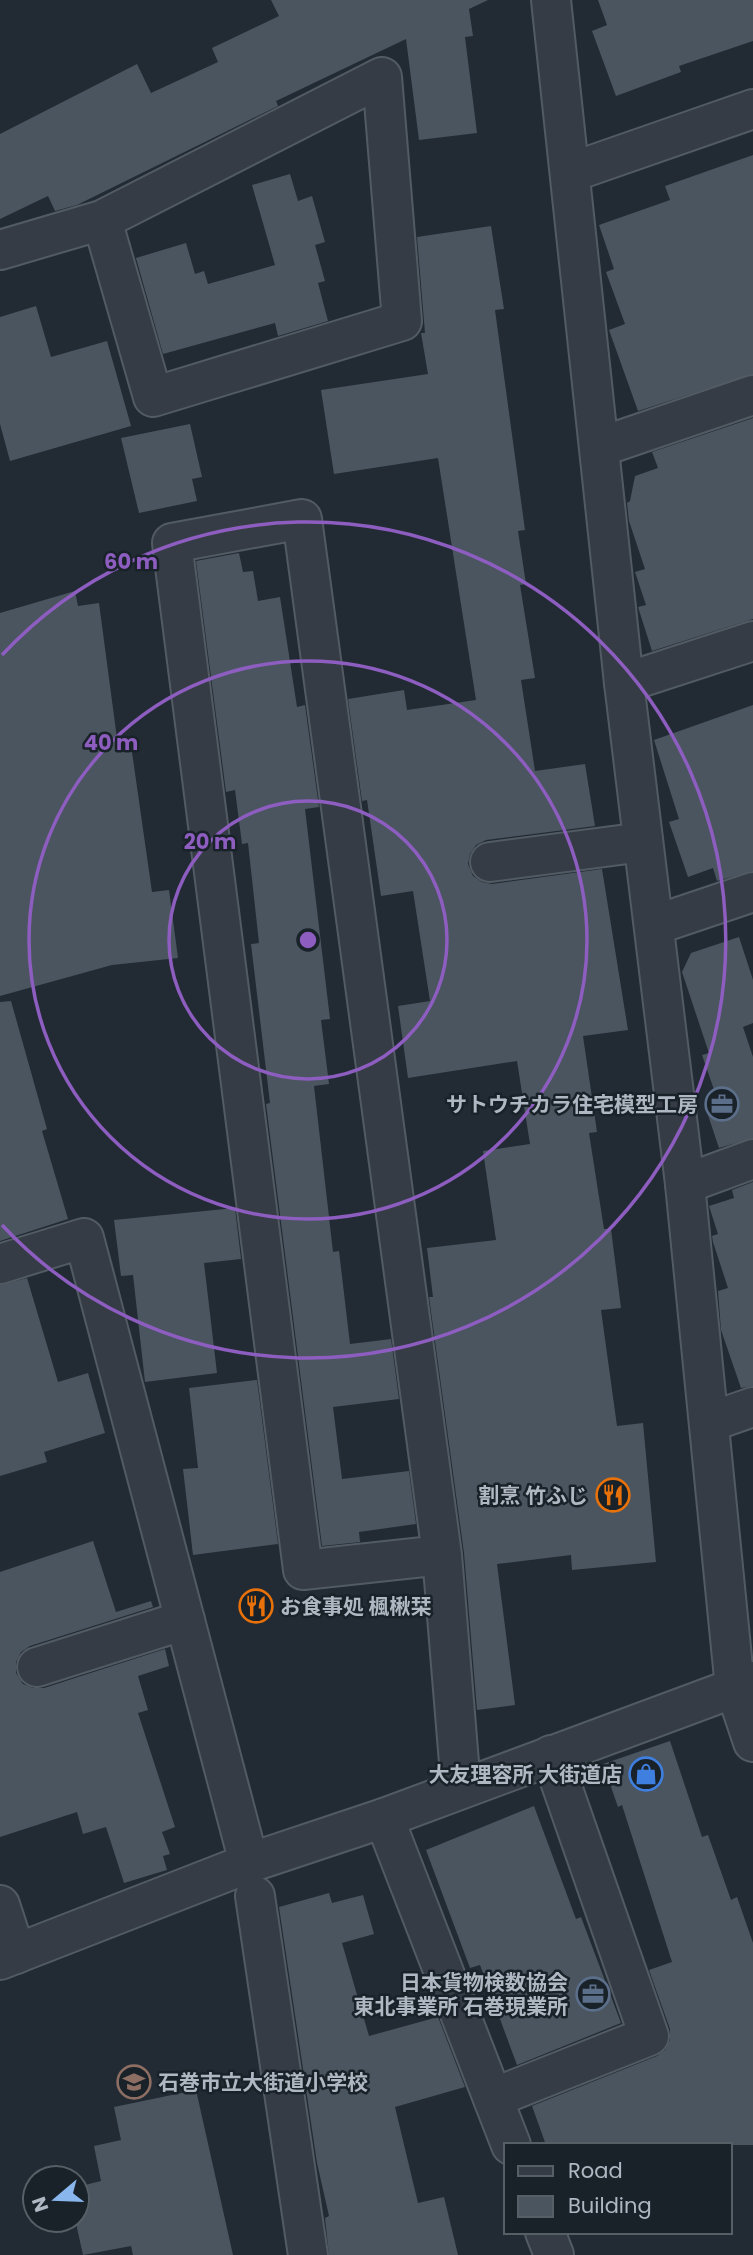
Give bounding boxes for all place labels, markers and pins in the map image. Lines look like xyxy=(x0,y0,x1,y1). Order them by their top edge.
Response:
centre of rings xyxy=(296,928,320,952)
office icon: サトウチカラ住宅模型工房 xyxy=(703,1085,741,1123)
place label: サトウチカラ住宅模型工房 xyxy=(446,1090,698,1119)
restaurant icon: 割烹 竹ふじ xyxy=(594,1476,632,1514)
place label: 割烹 竹ふじ xyxy=(479,1481,588,1510)
restaurant icon: お食事処 楓楸栞 xyxy=(237,1587,275,1625)
place label: お食事処 楓楸栞 xyxy=(280,1592,431,1621)
shop icon: 大友理容所 大街道店 xyxy=(627,1755,665,1793)
place label: 大友理容所 大街道店 xyxy=(429,1760,622,1789)
place label: 日本貨物検数協会 東北事業所 石巻現業所 xyxy=(354,1968,568,2021)
office icon: 日本貨物検数協会 東北事業所 石巻現業所 xyxy=(574,1975,612,2013)
school or university icon: 石巻市立大街道小学校 xyxy=(115,2063,153,2101)
place label: 石巻市立大街道小学校 xyxy=(158,2068,368,2097)

